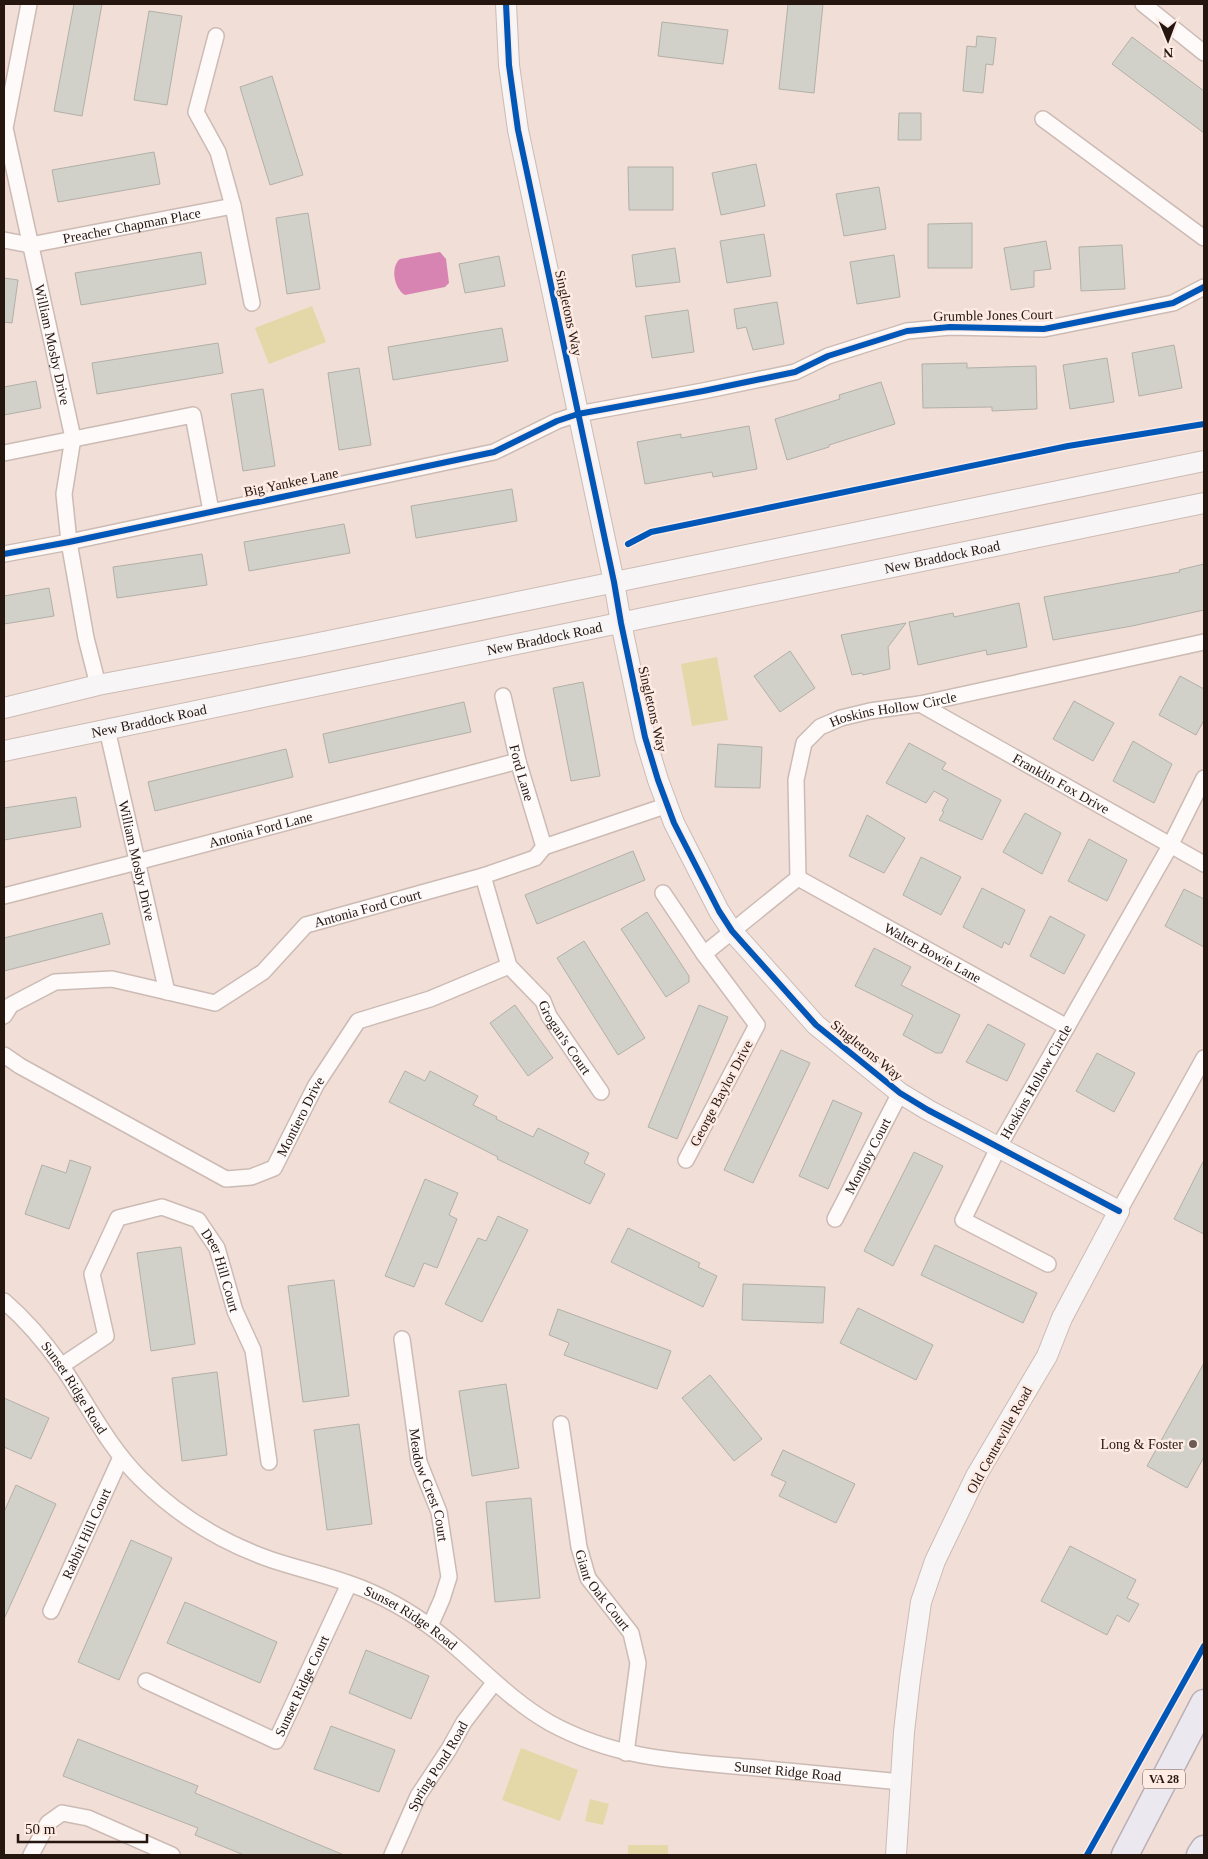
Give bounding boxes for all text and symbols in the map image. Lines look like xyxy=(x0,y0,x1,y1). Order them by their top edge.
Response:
north arrow xyxy=(1143,15,1193,65)
text: N xyxy=(1163,45,1173,60)
street label: Preacher Chapman Place xyxy=(62,205,202,247)
street label: Singletons Way xyxy=(552,269,585,358)
street label: William Mosby Drive xyxy=(31,283,73,406)
street label: Grumble Jones Court xyxy=(933,307,1053,324)
street label: Big Yankee Lane xyxy=(243,465,340,500)
street label: New Braddock Road xyxy=(883,538,1001,576)
street label: New Braddock Road xyxy=(485,620,604,658)
street label: Singletons Way xyxy=(635,665,670,754)
street label: Hoskins Hollow Circle xyxy=(827,689,958,730)
street label: New Braddock Road xyxy=(90,702,208,741)
street label: Ford Lane xyxy=(506,743,537,803)
street label: Franklin Fox Drive xyxy=(1010,751,1112,817)
street label: William Mosby Drive xyxy=(116,799,158,922)
street label: Antonia Ford Lane xyxy=(207,809,314,851)
street label: Antonia Ford Court xyxy=(312,887,423,930)
street label: Walter Bowie Lane xyxy=(881,920,984,986)
street label: Grogan's Court xyxy=(536,998,594,1078)
street label: Singletons Way xyxy=(828,1017,905,1084)
street label: Hoskins Hollow Circle xyxy=(998,1022,1075,1142)
street label: George Baylor Drive xyxy=(687,1038,756,1149)
street label: Montiero Drive xyxy=(274,1074,327,1159)
street label: Montjoy Court xyxy=(842,1115,894,1197)
street label: Deer Hill Court xyxy=(198,1226,242,1314)
street label: Sunset Ridge Road xyxy=(38,1339,110,1437)
street label: Old Centreville Road xyxy=(964,1384,1035,1496)
street label: Meadow Crest Court xyxy=(406,1427,450,1543)
place label: Long & Foster xyxy=(1101,1437,1183,1452)
marker: Long & Foster xyxy=(1187,1438,1199,1450)
street label: Rabbit Hill Court xyxy=(60,1486,114,1582)
street label: Giant Oak Court xyxy=(572,1548,633,1634)
street label: Sunset Ridge Road xyxy=(362,1583,460,1653)
street label: Sunset Ridge Court xyxy=(272,1633,332,1739)
street label: Spring Pond Road xyxy=(405,1719,471,1814)
street label: Sunset Ridge Road xyxy=(734,1759,842,1784)
road number: VA 28 xyxy=(1143,1770,1185,1788)
scale bar xyxy=(18,1812,146,1844)
text: 50 m xyxy=(25,1821,56,1837)

